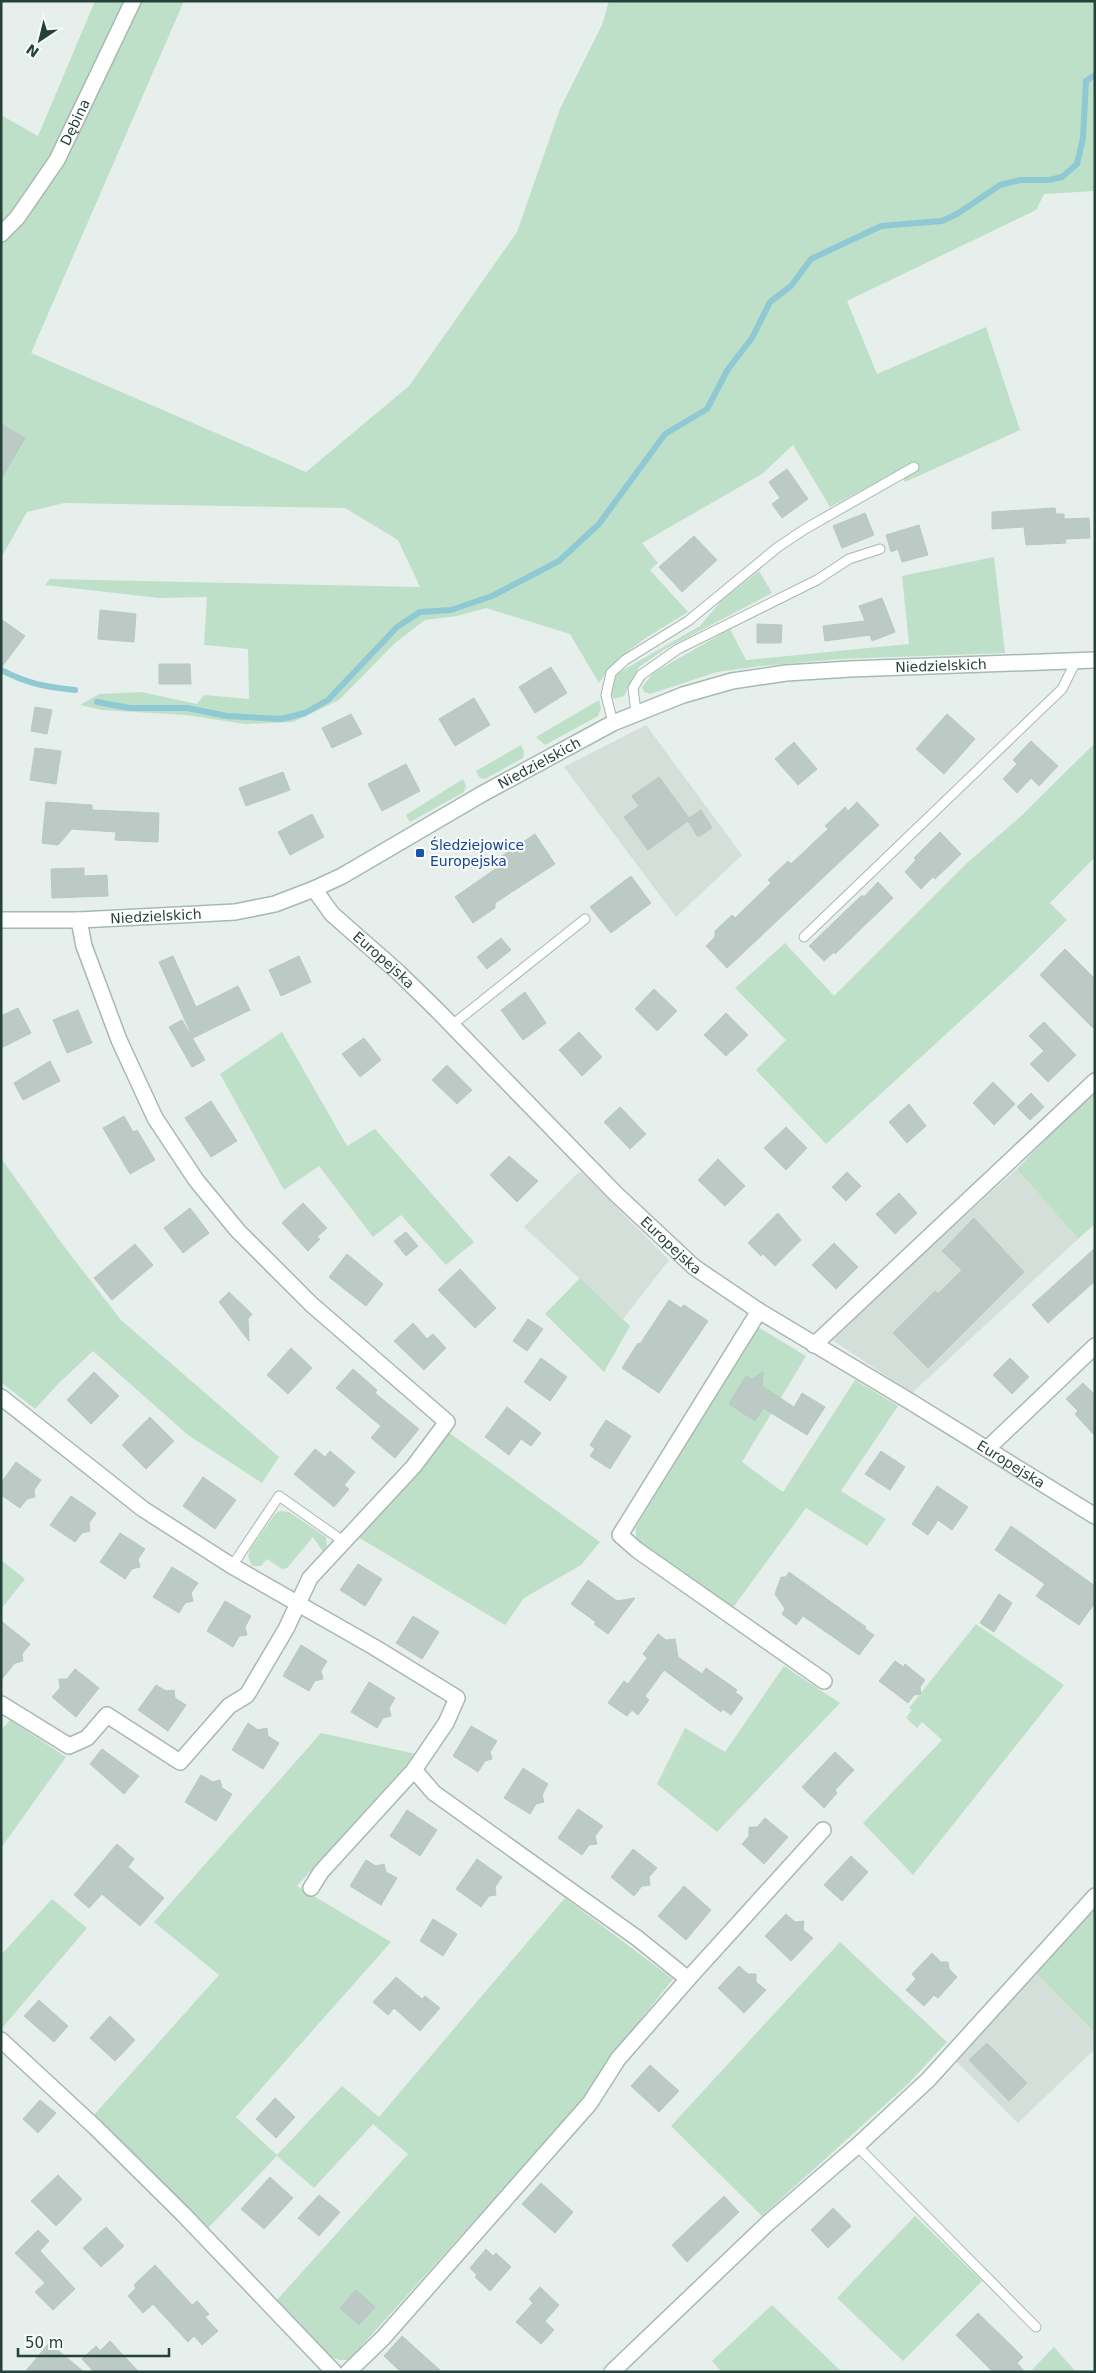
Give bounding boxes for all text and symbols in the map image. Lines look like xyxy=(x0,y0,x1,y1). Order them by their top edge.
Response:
north arrow xyxy=(15,15,65,65)
text: N xyxy=(23,41,42,61)
street label: Dębina xyxy=(57,96,93,148)
street label: Niedzielskich xyxy=(895,656,987,675)
street label: Niedzielskich xyxy=(495,734,583,792)
place label: Śledziejowice Europejska xyxy=(430,836,524,869)
marker: Śledziejowice Europejska xyxy=(414,847,426,859)
street label: Niedzielskich xyxy=(110,906,202,926)
street label: Europejska xyxy=(350,928,418,992)
street label: Europejska xyxy=(637,1213,704,1277)
street label: Europejska xyxy=(974,1437,1048,1491)
scale bar xyxy=(18,2326,169,2358)
text: 50 m xyxy=(25,2334,63,2352)

